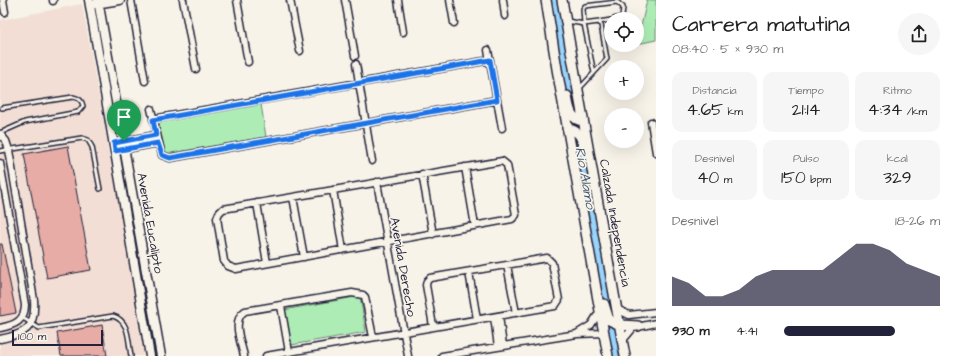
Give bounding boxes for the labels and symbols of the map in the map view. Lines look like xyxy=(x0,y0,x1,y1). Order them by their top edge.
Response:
pin xyxy=(107,100,141,141)
water label: Río Alamo xyxy=(570,145,600,212)
street label: Calzada Independencia xyxy=(595,158,635,289)
street label: Avenida Eucalipto xyxy=(132,171,168,275)
street label: Avenida Derecho xyxy=(385,216,421,319)
scale bar xyxy=(12,328,103,347)

